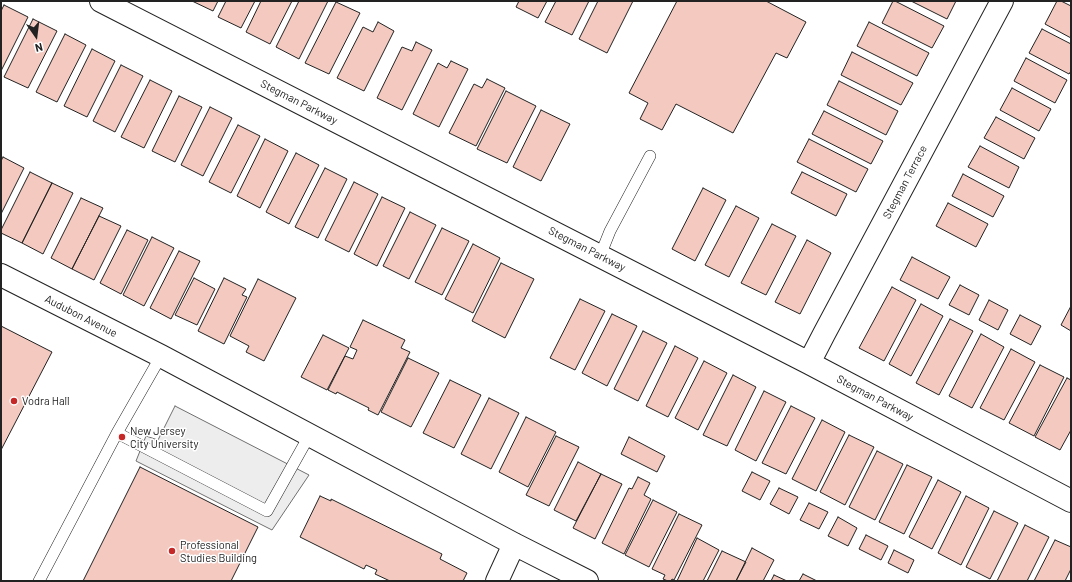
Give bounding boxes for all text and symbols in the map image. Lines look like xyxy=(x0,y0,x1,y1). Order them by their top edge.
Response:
north arrow xyxy=(16,16,56,56)
text: N xyxy=(34,41,44,55)
street label: Stegman Parkway xyxy=(258,77,340,127)
street label: Stegman Terrace xyxy=(880,143,930,221)
street label: Stegman Parkway xyxy=(546,224,628,274)
street label: Audubon Avenue xyxy=(43,292,119,340)
street label: Stegman Parkway xyxy=(834,372,916,424)
place label: Vodra Hall xyxy=(22,394,70,408)
marker: Vodra Hall xyxy=(9,396,19,406)
place label: New Jersey City University xyxy=(130,424,199,450)
marker: New Jersey City University xyxy=(117,432,127,442)
place label: Professional Studies Building xyxy=(180,538,257,564)
marker: Professional Studies Building xyxy=(167,546,177,556)

